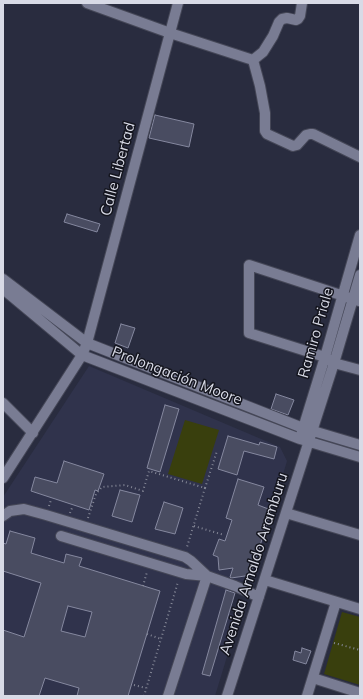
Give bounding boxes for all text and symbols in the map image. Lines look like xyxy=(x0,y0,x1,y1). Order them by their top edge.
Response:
street label: Calle Libertad xyxy=(97,120,139,218)
street label: Ramiro Priale xyxy=(294,286,338,380)
street label: Prolongación Moore xyxy=(109,343,245,409)
street label: Avenida Arnaldo Aramburu xyxy=(216,471,292,657)

